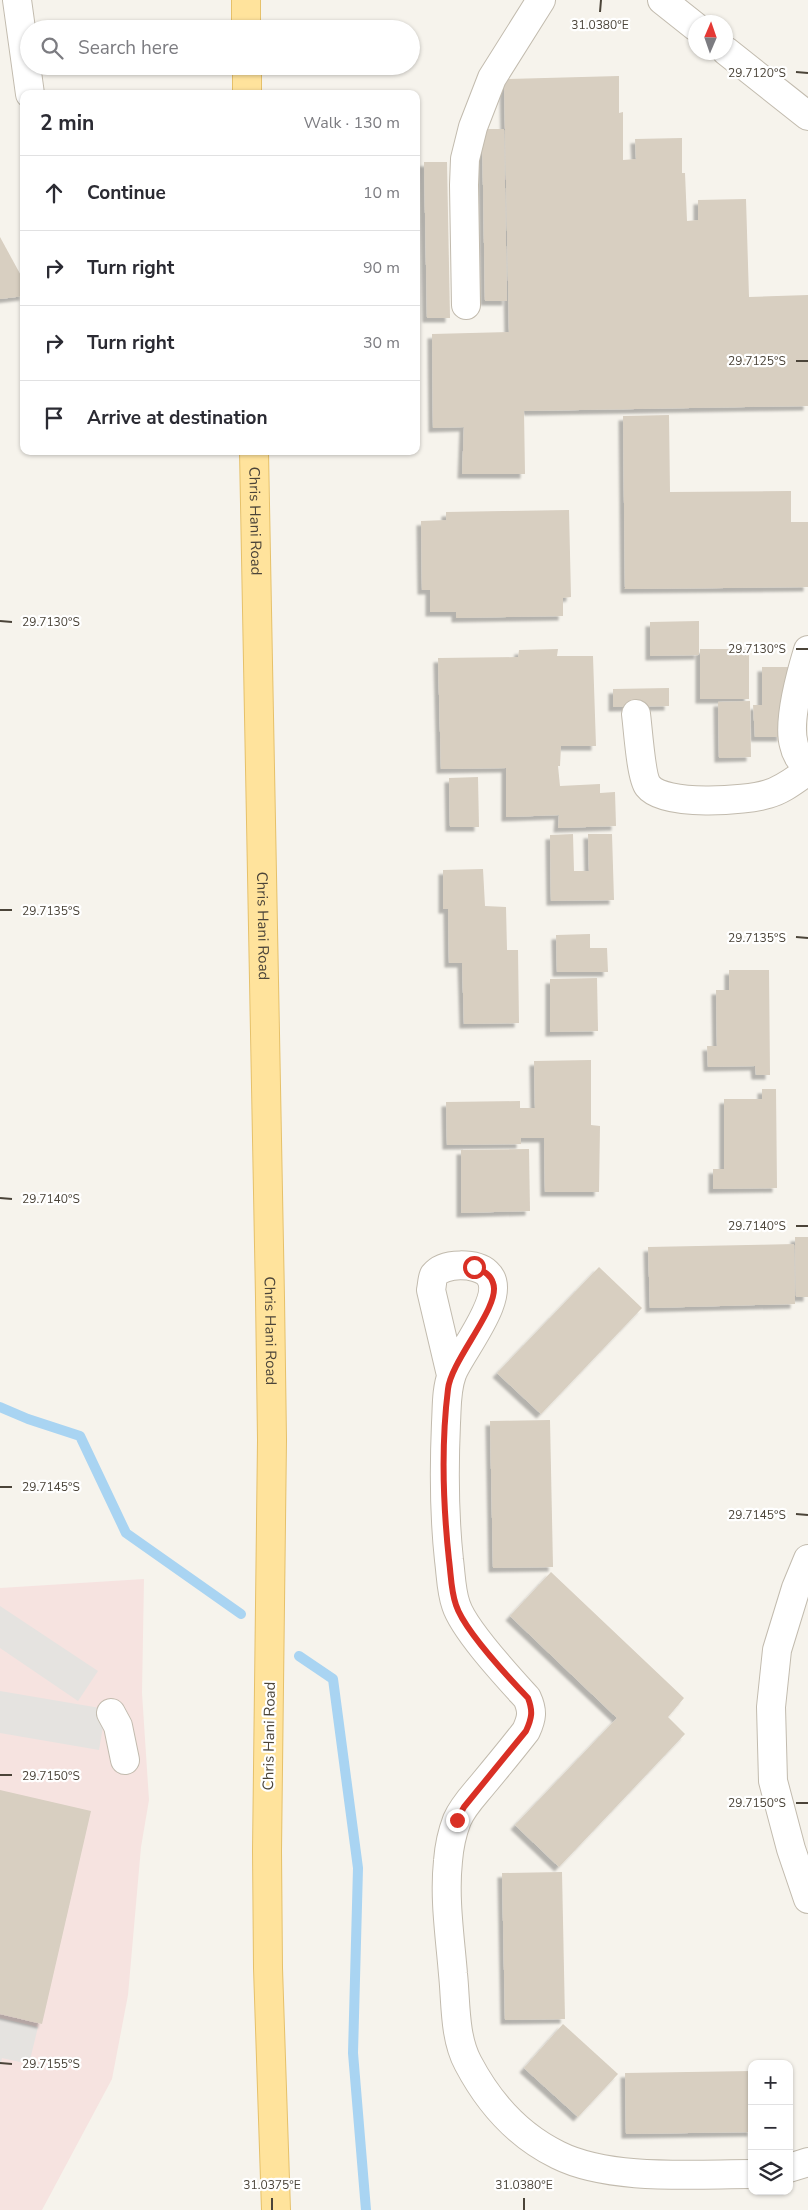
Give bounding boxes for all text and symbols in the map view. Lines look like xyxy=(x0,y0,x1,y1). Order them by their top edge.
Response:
north arrow xyxy=(688,15,733,60)
text: 31.0380°E xyxy=(571,17,629,33)
search box xyxy=(20,20,420,75)
icon: search xyxy=(38,34,66,62)
text: Search here xyxy=(78,35,179,61)
text: 29.7120°S xyxy=(728,65,786,81)
text: 2 min xyxy=(40,109,94,137)
text: Walk · 130 m xyxy=(304,112,400,134)
icon: ahead xyxy=(40,179,68,207)
text: Continue xyxy=(87,180,166,206)
text: 10 m xyxy=(363,182,400,204)
icon: right xyxy=(40,254,68,282)
text: Turn right xyxy=(87,255,174,281)
text: 90 m xyxy=(363,257,400,279)
icon: right xyxy=(40,329,68,357)
text: Turn right xyxy=(87,330,174,356)
text: 30 m xyxy=(363,332,400,354)
text: 29.7125°S xyxy=(728,353,786,369)
icon: arrive xyxy=(40,404,68,432)
text: Arrive at destination xyxy=(87,405,268,431)
street label: Chris Hani Road xyxy=(244,466,266,576)
text: 29.7130°S xyxy=(22,614,80,630)
text: 29.7130°S xyxy=(728,641,786,657)
street label: Chris Hani Road xyxy=(252,871,274,980)
text: 29.7135°S xyxy=(22,903,80,919)
text: 29.7135°S xyxy=(728,930,786,946)
text: 29.7140°S xyxy=(22,1191,80,1207)
text: 29.7140°S xyxy=(728,1218,786,1234)
route start xyxy=(463,1256,486,1279)
street label: Chris Hani Road xyxy=(260,1276,281,1385)
text: 29.7145°S xyxy=(22,1479,80,1495)
text: 29.7145°S xyxy=(728,1507,786,1523)
street label: Chris Hani Road xyxy=(258,1682,280,1790)
text: 29.7150°S xyxy=(22,1768,80,1784)
text: 29.7150°S xyxy=(728,1795,786,1811)
route end xyxy=(446,1809,469,1832)
text: 29.7155°S xyxy=(22,2056,80,2072)
map controls xyxy=(748,2060,793,2195)
button: + xyxy=(748,2060,793,2105)
button: − xyxy=(748,2105,793,2150)
button: layers xyxy=(748,2150,793,2195)
text: 31.0375°E xyxy=(243,2177,301,2193)
text: 31.0380°E xyxy=(495,2177,553,2193)

